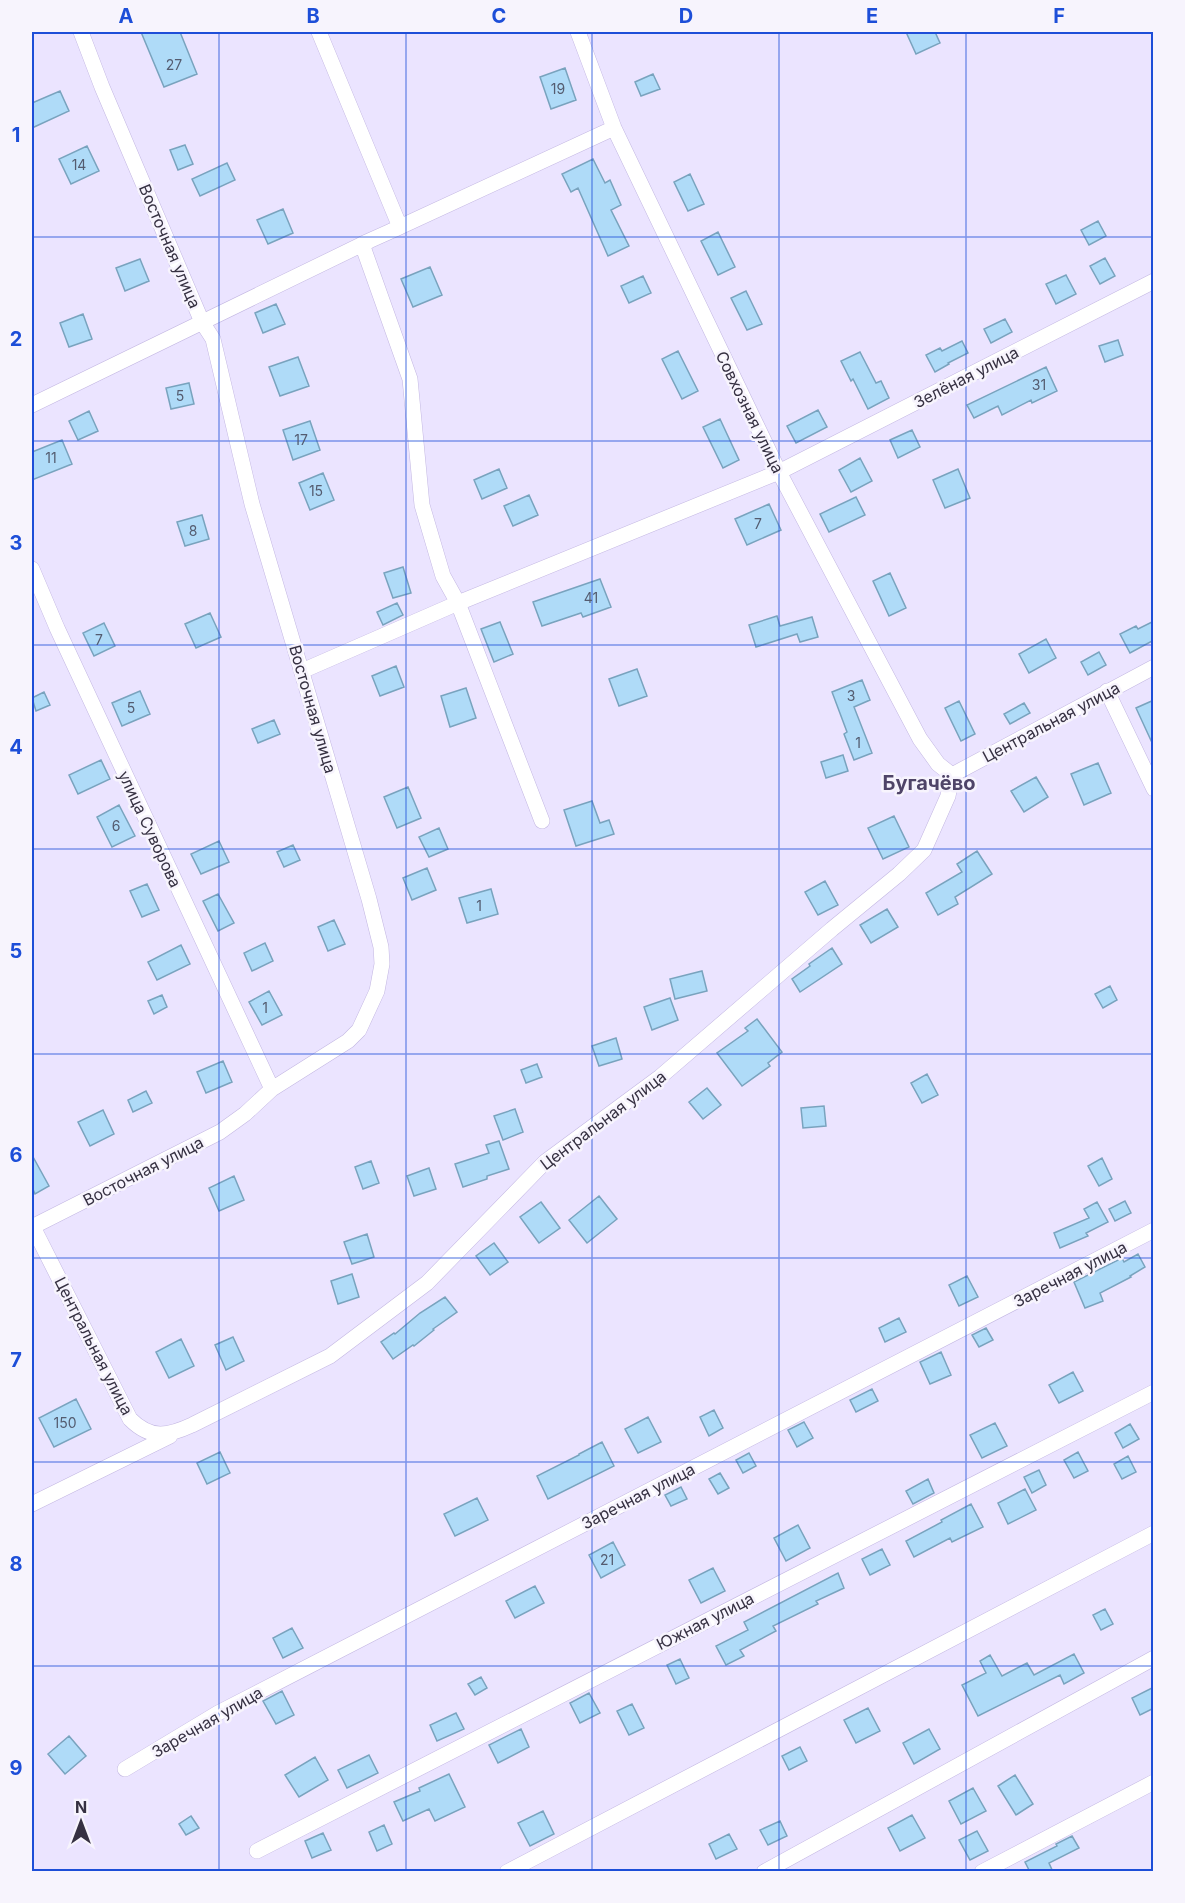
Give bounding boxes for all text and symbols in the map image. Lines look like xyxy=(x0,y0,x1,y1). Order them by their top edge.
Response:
text: A xyxy=(119,4,134,28)
text: B xyxy=(306,4,320,28)
text: C xyxy=(492,4,506,28)
text: D xyxy=(679,4,693,28)
text: E xyxy=(866,4,878,28)
text: F xyxy=(1053,4,1065,28)
house number: 27 xyxy=(166,56,182,73)
house number: 19 xyxy=(551,80,565,97)
text: 1 xyxy=(12,123,20,147)
house number: 14 xyxy=(72,156,86,173)
street label: Восточная улица xyxy=(135,181,205,311)
text: 2 xyxy=(10,327,22,351)
street label: Зелёная улица xyxy=(910,342,1022,412)
street label: Совхозная улица xyxy=(712,348,788,476)
house number: 31 xyxy=(1032,376,1046,393)
house number: 5 xyxy=(176,387,184,404)
house number: 17 xyxy=(294,431,308,448)
house number: 11 xyxy=(45,449,57,466)
house number: 15 xyxy=(309,482,323,499)
house number: 7 xyxy=(754,515,762,532)
house number: 8 xyxy=(189,522,197,539)
text: 3 xyxy=(10,531,22,555)
house number: 41 xyxy=(584,589,598,606)
house number: 7 xyxy=(95,631,103,648)
street label: Восточная улица xyxy=(285,642,341,776)
street label: Центральная улица xyxy=(979,677,1123,767)
house number: 3 xyxy=(847,687,855,704)
house number: 5 xyxy=(127,699,135,716)
house number: 1 xyxy=(855,734,861,751)
text: 4 xyxy=(9,735,23,759)
street label: улица Суворова xyxy=(114,767,186,891)
district label: Бугачёво xyxy=(882,771,976,795)
house number: 6 xyxy=(112,817,120,834)
house number: 1 xyxy=(476,897,482,914)
text: 5 xyxy=(10,939,22,963)
house number: 1 xyxy=(262,999,268,1016)
street label: Центральная улица xyxy=(536,1066,670,1174)
street label: Восточная улица xyxy=(79,1132,207,1210)
text: 6 xyxy=(10,1143,23,1167)
street label: Заречная улица xyxy=(1010,1237,1130,1311)
street label: Центральная улица xyxy=(50,1274,138,1418)
text: 7 xyxy=(10,1348,22,1372)
house number: 150 xyxy=(53,1414,77,1431)
street label: Заречная улица xyxy=(578,1459,698,1533)
house number: 21 xyxy=(600,1551,614,1568)
text: 8 xyxy=(9,1552,23,1576)
street label: Южная улица xyxy=(653,1588,757,1654)
street label: Заречная улица xyxy=(148,1682,266,1762)
text: 9 xyxy=(10,1756,23,1780)
north arrow xyxy=(51,1792,111,1852)
text: N xyxy=(75,1797,87,1817)

